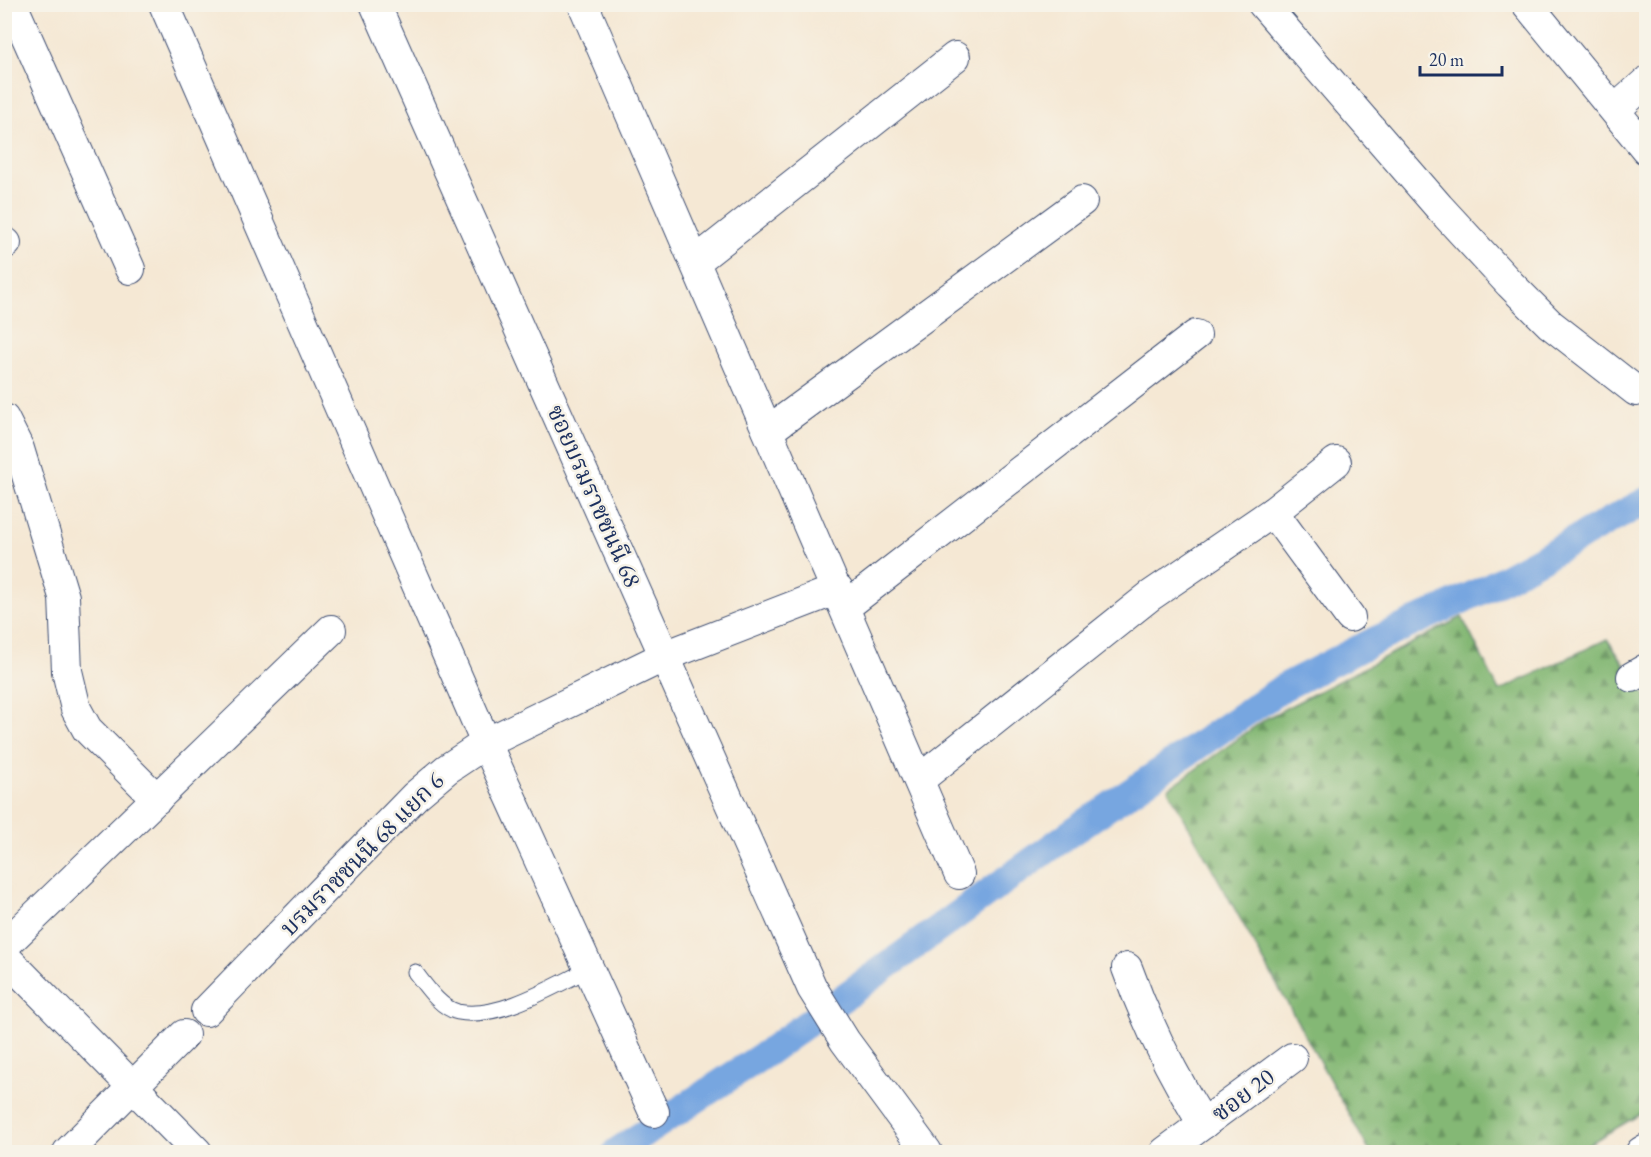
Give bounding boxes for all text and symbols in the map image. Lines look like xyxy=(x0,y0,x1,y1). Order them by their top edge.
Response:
scale bar xyxy=(1420,39,1502,77)
text: 20 m xyxy=(1429,48,1464,71)
street label: ซอยบรมราชชนนี 68 xyxy=(540,400,649,592)
street label: บรมราชชนนี 68 แยก 6 xyxy=(273,765,450,942)
street label: ซอย 20 xyxy=(1205,1061,1280,1128)

